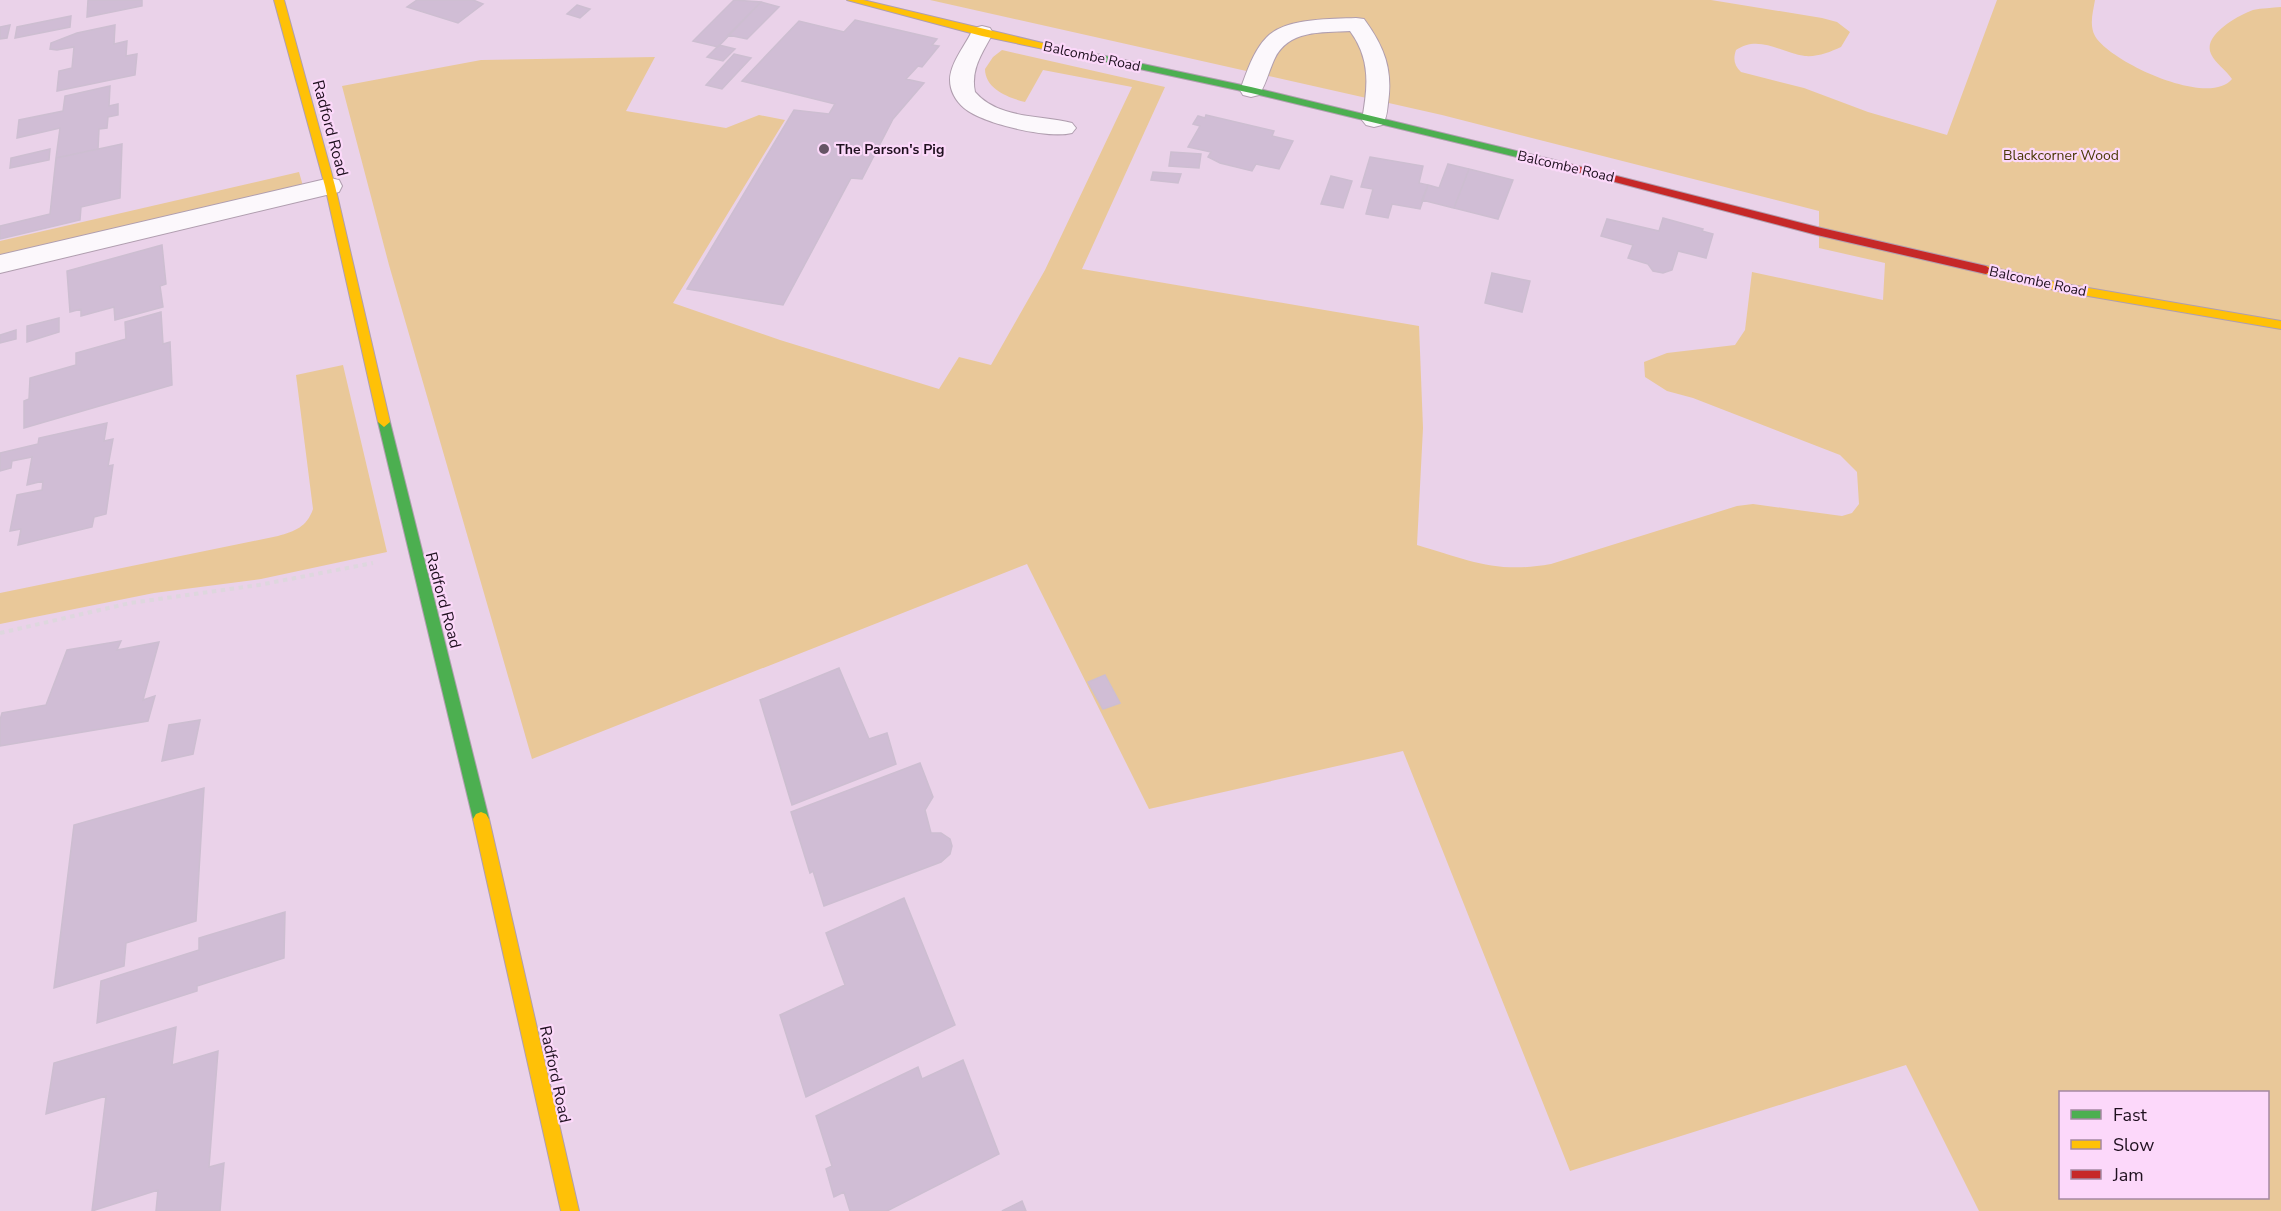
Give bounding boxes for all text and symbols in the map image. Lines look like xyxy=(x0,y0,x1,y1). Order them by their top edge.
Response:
street label: Balcombe Road xyxy=(1042,37,1142,76)
street label: Radford Road xyxy=(307,78,353,179)
place label: The Parson's Pig xyxy=(836,140,944,159)
marker: The Parson's Pig xyxy=(817,142,831,156)
street label: Balcombe Road xyxy=(1516,146,1616,187)
park label: Blackcorner Wood xyxy=(2003,146,2119,165)
street label: Balcombe Road xyxy=(1988,262,2088,301)
street label: Radford Road xyxy=(420,550,466,651)
street label: Radford Road xyxy=(534,1024,576,1125)
legend xyxy=(2059,1091,2269,1199)
text: Fast xyxy=(2113,1103,2148,1127)
text: Slow xyxy=(2113,1133,2154,1157)
text: Jam xyxy=(2112,1163,2144,1187)

